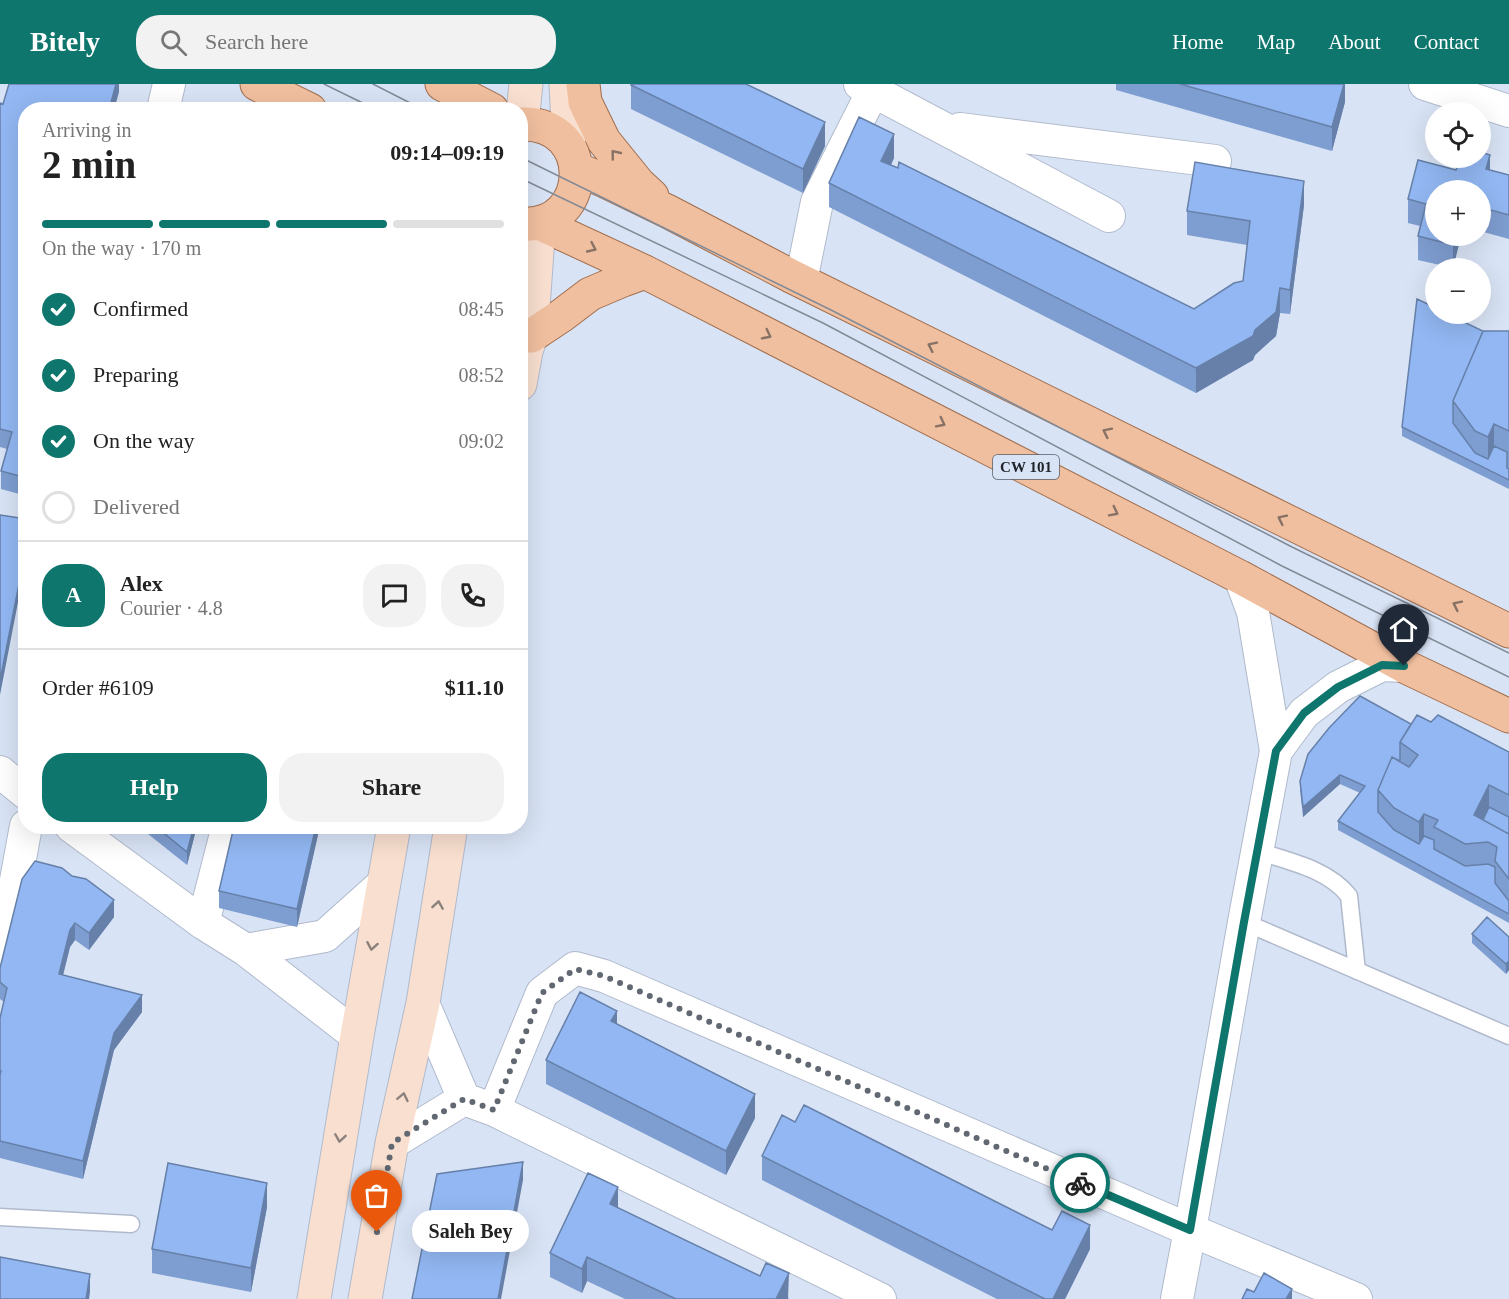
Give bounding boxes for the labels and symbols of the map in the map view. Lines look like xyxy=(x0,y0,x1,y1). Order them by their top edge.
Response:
one-way arrow xyxy=(611,150,622,161)
one-way arrow xyxy=(586,240,597,252)
one-way arrow xyxy=(761,327,772,339)
one-way arrow xyxy=(928,342,939,353)
one-way arrow xyxy=(934,416,945,428)
one-way arrow xyxy=(1102,428,1113,440)
road number: CW 101 xyxy=(993,455,1059,479)
one-way arrow xyxy=(1108,505,1119,517)
one-way arrow xyxy=(1277,514,1288,526)
one-way arrow xyxy=(1452,601,1463,612)
pin xyxy=(1378,604,1429,666)
one-way arrow xyxy=(432,901,444,910)
one-way arrow xyxy=(366,941,379,951)
one-way arrow xyxy=(395,1092,408,1102)
one-way arrow xyxy=(335,1134,347,1143)
courier xyxy=(1050,1153,1110,1213)
pin xyxy=(351,1170,402,1232)
callout: Saleh Bey xyxy=(413,1211,530,1253)

